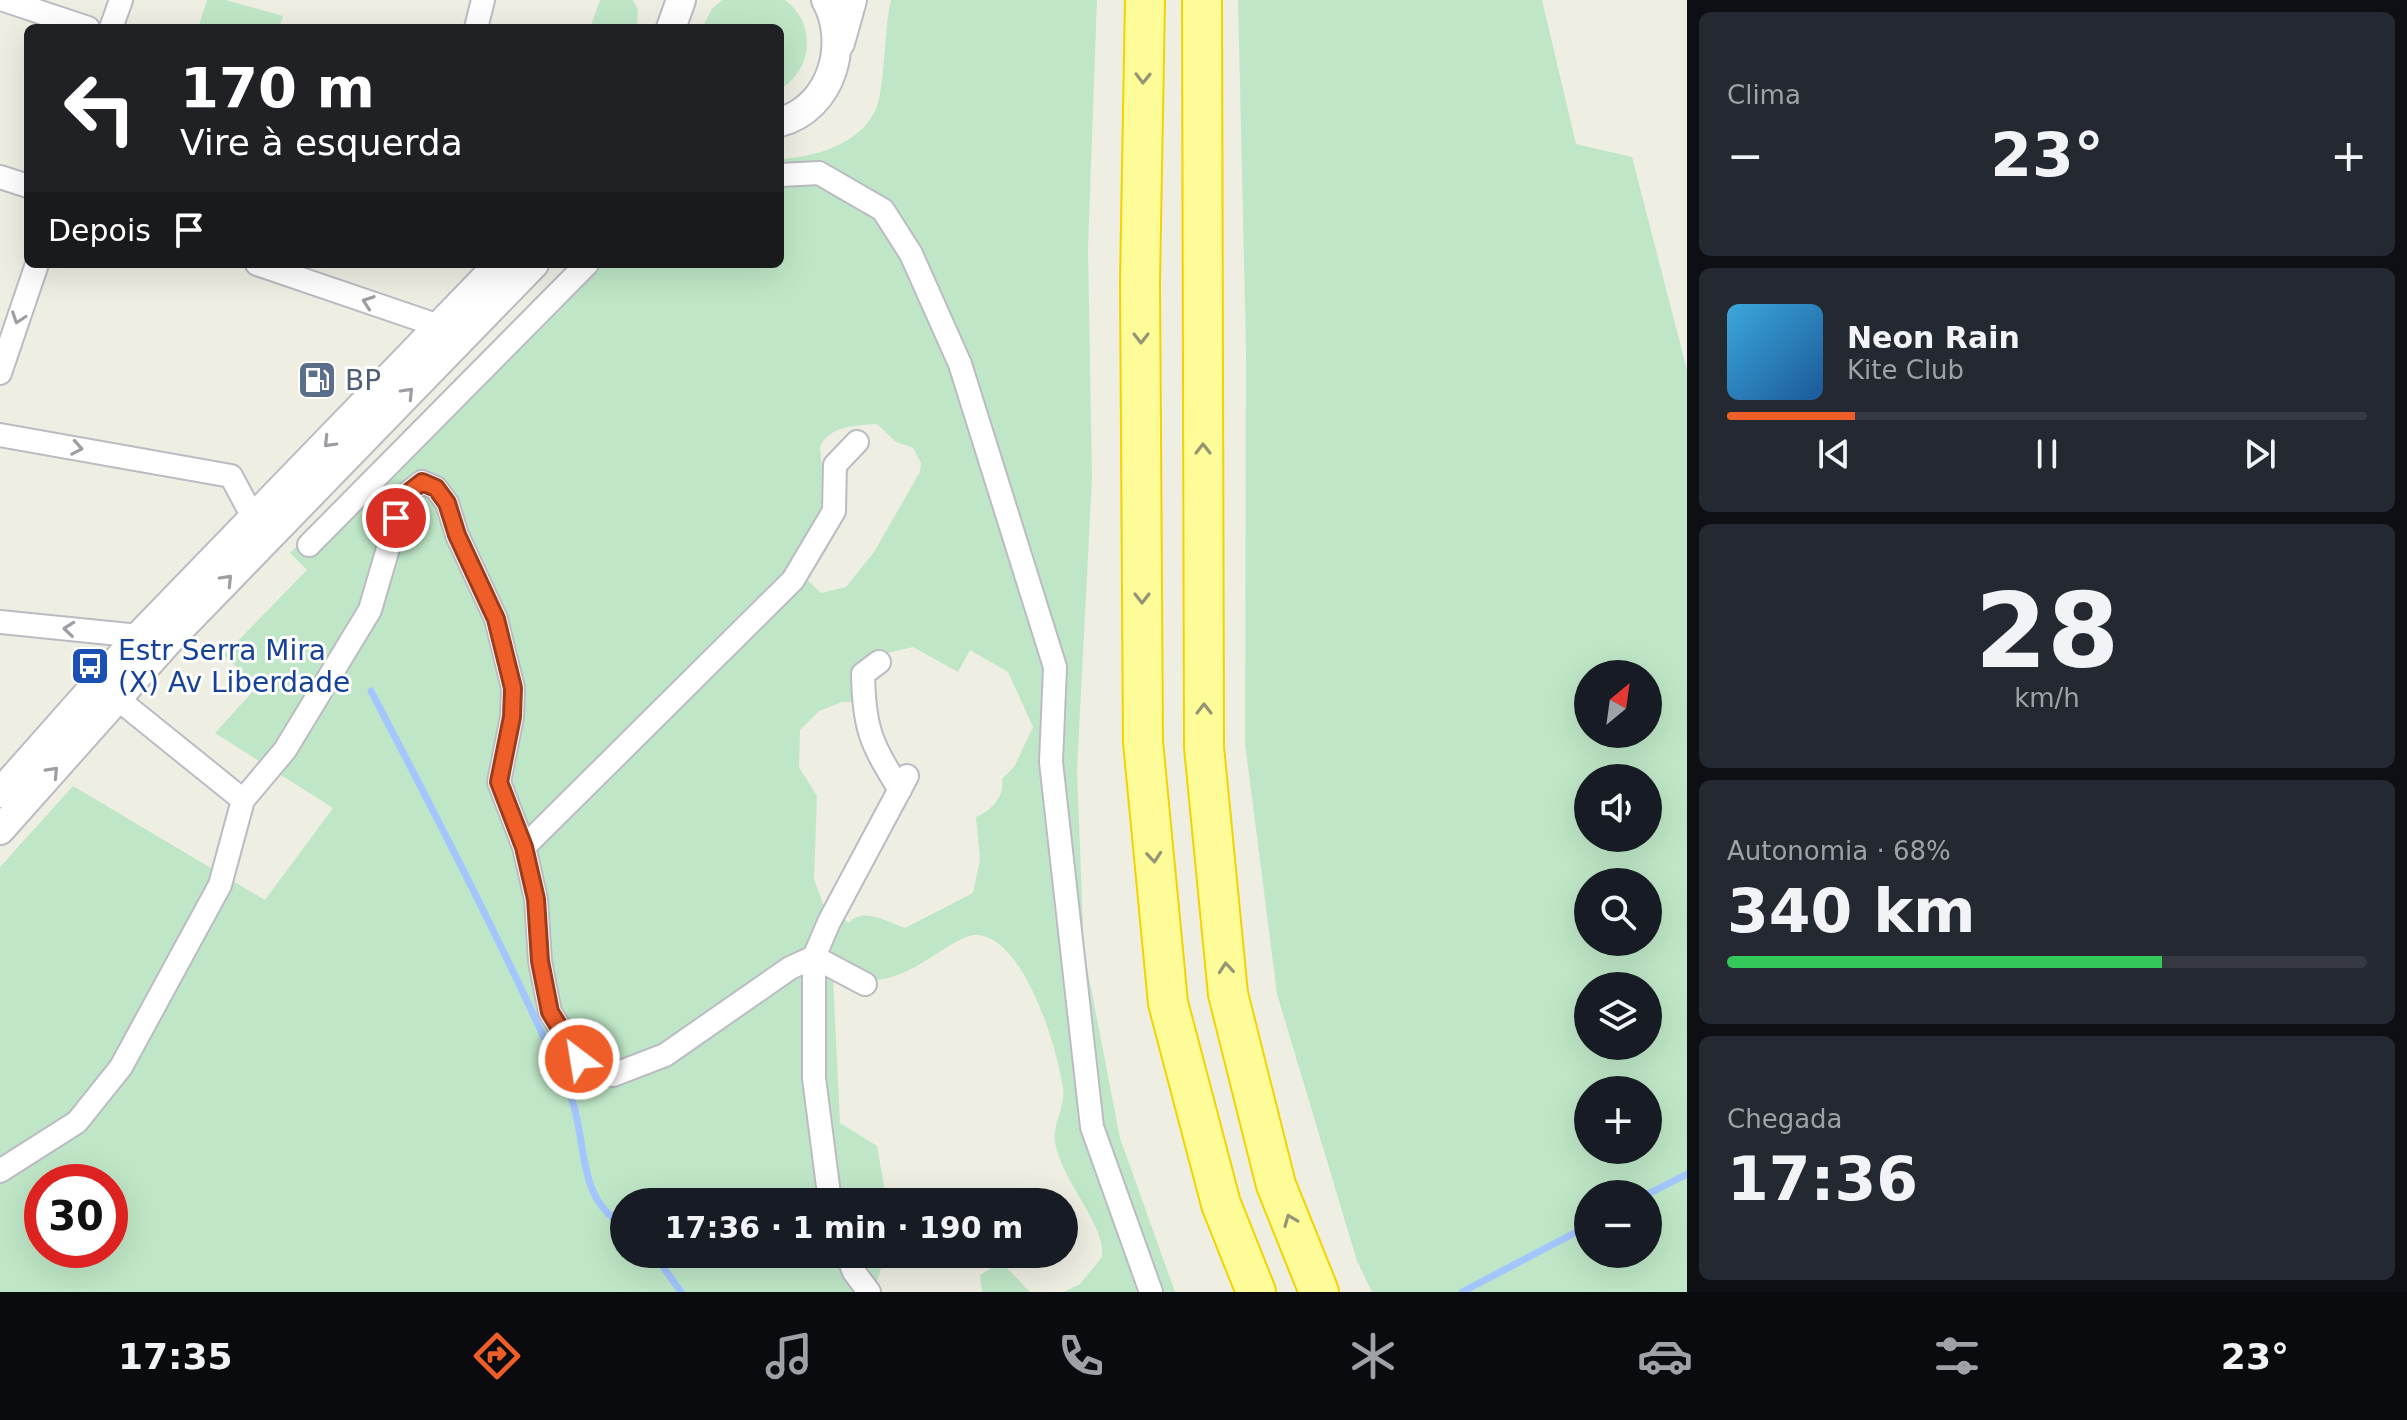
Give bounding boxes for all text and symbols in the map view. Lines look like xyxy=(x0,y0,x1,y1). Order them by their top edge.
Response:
text: 170 m xyxy=(180,55,375,120)
icon: left xyxy=(48,56,152,160)
one-way arrow xyxy=(1135,72,1152,85)
text: Clima xyxy=(1727,80,1801,110)
text: 23° xyxy=(1990,120,2104,190)
text: Vire à esquerda xyxy=(180,122,463,163)
text: − xyxy=(1727,130,1764,181)
text: + xyxy=(2330,130,2367,181)
icon: arrive xyxy=(167,208,211,252)
text: Depois xyxy=(48,213,151,248)
one-way arrow xyxy=(362,295,376,311)
one-way arrow xyxy=(12,311,28,325)
text: Neon Rain xyxy=(1847,320,2020,355)
one-way arrow xyxy=(1132,332,1150,345)
text: Kite Club xyxy=(1847,355,1964,385)
fuel station icon: BP xyxy=(296,359,338,401)
place label: BP xyxy=(345,364,381,397)
one-way arrow xyxy=(399,388,414,402)
icon: previous xyxy=(1812,432,1856,476)
icon: pause xyxy=(2025,432,2069,476)
icon: next xyxy=(2238,432,2282,476)
one-way arrow xyxy=(324,433,338,447)
one-way arrow xyxy=(70,439,84,456)
one-way arrow xyxy=(1195,442,1212,455)
pin xyxy=(362,484,430,552)
icon: arrive xyxy=(374,496,418,540)
text: 28 xyxy=(1975,570,2119,692)
one-way arrow xyxy=(218,575,233,589)
one-way arrow xyxy=(1133,592,1151,605)
one-way arrow xyxy=(62,621,75,638)
place label: Estr Serra Mira (X) Av Liberdade xyxy=(118,634,350,699)
bus stop icon: Estr Serra Mira (X) Av Liberdade xyxy=(69,645,111,687)
north arrow xyxy=(1574,660,1662,748)
map controls xyxy=(1574,660,1662,1268)
text: km/h xyxy=(2014,683,2080,713)
one-way arrow xyxy=(1195,702,1213,715)
button: sound xyxy=(1574,764,1662,852)
one-way arrow xyxy=(43,767,57,782)
text: Autonomia · 68% xyxy=(1727,836,1951,866)
one-way arrow xyxy=(1146,851,1163,864)
button: search xyxy=(1574,868,1662,956)
text: 340 km xyxy=(1727,876,1976,946)
one-way arrow xyxy=(1217,961,1234,974)
button: layers xyxy=(1574,972,1662,1060)
position arrow xyxy=(537,1017,621,1101)
button: + xyxy=(1574,1076,1662,1164)
text: Chegada xyxy=(1727,1104,1843,1134)
text: 17:36 xyxy=(1727,1144,1918,1214)
speed limit sign: 30 xyxy=(24,1164,128,1268)
button: − xyxy=(1574,1180,1662,1268)
text: 17:36 · 1 min · 190 m xyxy=(665,1210,1023,1245)
one-way arrow xyxy=(1283,1214,1300,1228)
icon: directions xyxy=(469,1328,525,1384)
icon: music xyxy=(761,1328,817,1384)
icon: phone xyxy=(1053,1328,1109,1384)
icon: climate xyxy=(1345,1328,1401,1384)
icon: car xyxy=(1637,1328,1693,1384)
icon: filters xyxy=(1929,1328,1985,1384)
text: 17:35 xyxy=(118,1336,233,1377)
text: 23° xyxy=(2221,1336,2289,1377)

